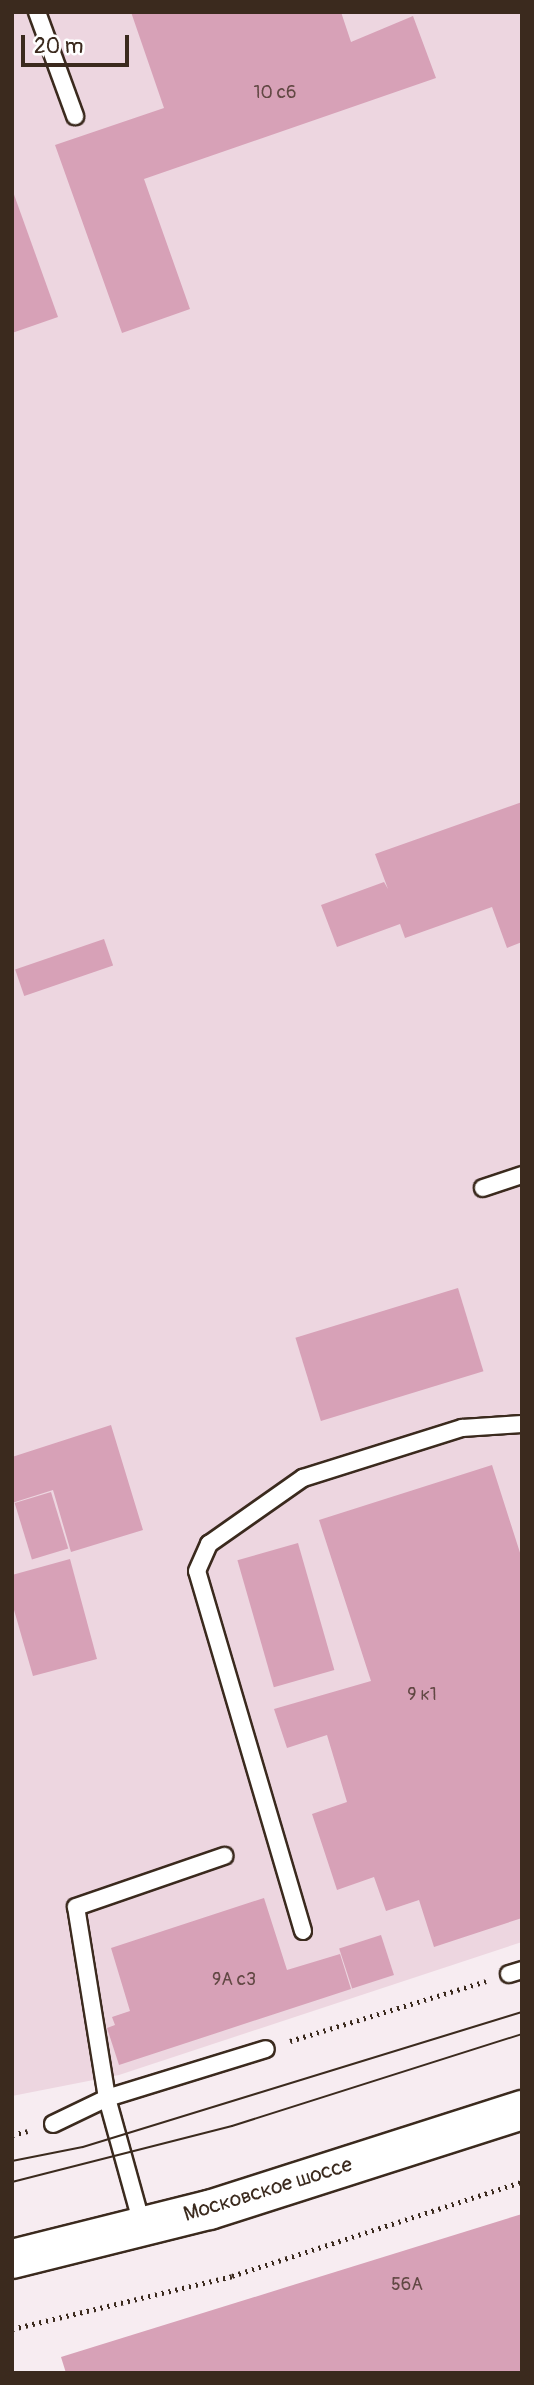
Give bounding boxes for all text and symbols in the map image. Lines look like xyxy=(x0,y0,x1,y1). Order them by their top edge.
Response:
scale bar xyxy=(24,21,133,65)
text: 20 m xyxy=(34,33,83,60)
house number: 10 с6 xyxy=(254,82,296,104)
house number: 9 к1 xyxy=(407,1684,437,1706)
house number: 9А с3 xyxy=(212,1969,256,1991)
street label: Московское шоссе xyxy=(181,2152,355,2228)
house number: 56А xyxy=(391,2274,423,2296)

